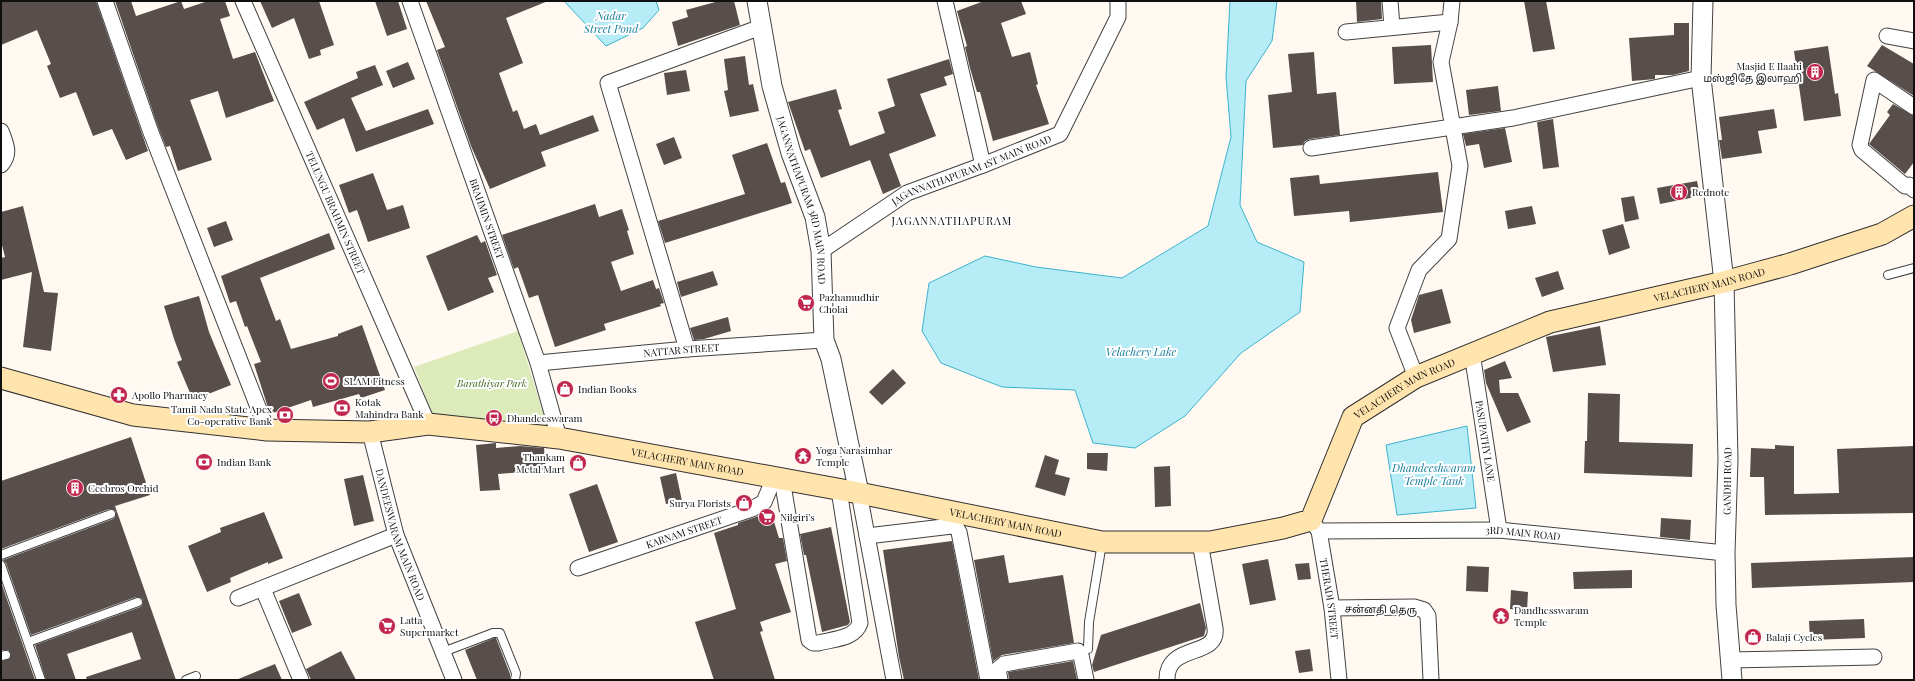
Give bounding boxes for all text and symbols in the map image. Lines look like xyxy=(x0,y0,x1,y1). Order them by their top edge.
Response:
water label: Nadar Street Pond xyxy=(583,8,639,36)
place label: Masjid E Ilaahi மஸ்ஜிதே இலாஹி xyxy=(1704,59,1802,85)
building icon: Masjid E Ilaahi மஸ்ஜிதே இலாஹி xyxy=(1805,62,1825,82)
street label: JAGANNATHAPURAM 3RD MAIN ROAD xyxy=(774,113,829,285)
street label: JAGANNATHAPURAM 1ST MAIN ROAD xyxy=(888,131,1053,209)
street label: TELUNGU BRAHMIN STREET xyxy=(303,149,369,276)
street label: BRAHMIN STREET xyxy=(466,177,508,261)
building icon: Rednote xyxy=(1669,182,1689,202)
place label: Rednote xyxy=(1692,185,1729,199)
district label: JAGANNATHAPURAM xyxy=(891,213,1012,228)
street label: VELACHERY MAIN ROAD xyxy=(1651,264,1767,305)
place label: Pazhamudhir Cholai xyxy=(819,290,880,316)
supermarket icon: Pazhamudhir Cholai xyxy=(796,293,816,313)
street label: NATTAR STREET xyxy=(643,340,720,360)
water label: Velachery Lake xyxy=(1106,344,1177,359)
street label: VELACHERY MAIN ROAD xyxy=(1350,355,1457,422)
sports icon: SLAM Fitness xyxy=(321,371,341,391)
place label: SLAM Fitness xyxy=(344,374,405,388)
park label: Barathiyar Park xyxy=(456,376,527,390)
shop icon: Indian Books xyxy=(555,379,575,399)
place label: Indian Books xyxy=(578,382,637,396)
pharmacy icon: Apollo Pharmacy xyxy=(109,385,129,405)
place label: Apollo Pharmacy xyxy=(131,388,208,402)
place label: Kotak Mahindra Bank xyxy=(355,395,424,421)
bank icon: Kotak Mahindra Bank xyxy=(332,398,352,418)
street label: PASUPATHY LANE xyxy=(1472,399,1499,483)
place label: Tamil Nadu State Apex Co-operative Bank xyxy=(171,402,273,428)
bank icon: Tamil Nadu State Apex Co-operative Bank xyxy=(275,405,295,425)
bus stop icon: Dhandeeswaram xyxy=(484,408,504,428)
place label: Dhandeeswaram xyxy=(507,411,582,425)
place label: Yoga Narasimhar Temple xyxy=(815,443,893,469)
street label: VELACHERY MAIN ROAD xyxy=(629,444,745,479)
temple icon: Yoga Narasimhar Temple xyxy=(793,446,813,466)
street label: GANDHI ROAD xyxy=(1719,447,1735,515)
place label: Thankam Metal Mart xyxy=(516,450,565,476)
bank icon: Indian Bank xyxy=(194,452,214,472)
shop icon: Thankam Metal Mart xyxy=(568,453,588,473)
place label: Indian Bank xyxy=(217,455,272,469)
water label: Dhandeeshwaram Temple Tank xyxy=(1391,460,1476,488)
street label: DANDEESWARAM MAIN ROAD xyxy=(372,467,428,602)
building icon: Ceebros Orchid xyxy=(65,478,85,498)
place label: Ceebros Orchid xyxy=(88,481,159,495)
shop icon: Surya Florists xyxy=(734,493,754,513)
place label: Surya Florists xyxy=(669,496,731,510)
street label: VELACHERY MAIN ROAD xyxy=(948,504,1063,541)
supermarket icon: Nilgiri's xyxy=(757,507,777,527)
place label: Nilgiri's xyxy=(780,510,815,524)
street label: KARNAM STREET xyxy=(644,513,724,552)
street label: 3RD MAIN ROAD xyxy=(1485,523,1561,543)
street label: THERADI STREET xyxy=(1317,557,1342,640)
street label: சன்னதி தெரு xyxy=(1345,601,1418,617)
place label: Dandhesswaram Temple xyxy=(1514,603,1589,629)
temple icon: Dandhesswaram Temple xyxy=(1491,606,1511,626)
place label: Latta Supermarket xyxy=(400,613,459,639)
supermarket icon: Latta Supermarket xyxy=(377,616,397,636)
shop icon: Balaji Cycles xyxy=(1743,627,1763,647)
place label: Balaji Cycles xyxy=(1766,630,1822,644)

